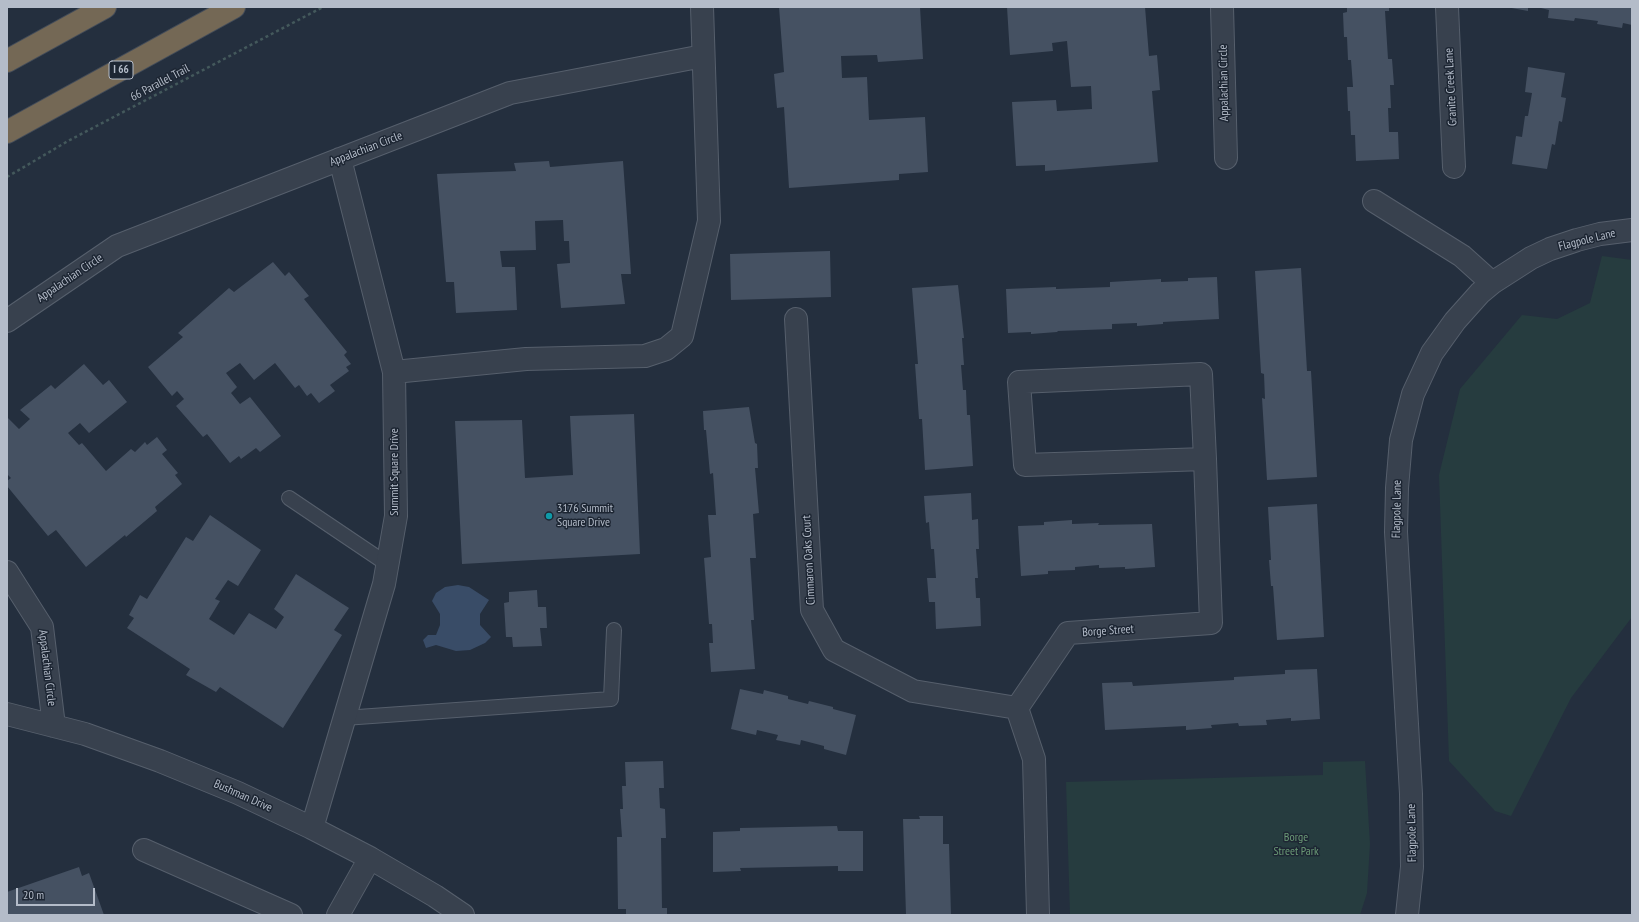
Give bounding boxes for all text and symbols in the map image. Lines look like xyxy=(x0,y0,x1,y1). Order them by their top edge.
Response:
street label: Appalachian Circle xyxy=(1216,45,1232,121)
street label: Granite Creek Lane xyxy=(1442,48,1460,126)
road number: I 66 xyxy=(109,61,133,79)
street label: 66 Parallel Trail xyxy=(128,61,192,105)
street label: Appalachian Circle xyxy=(328,129,404,169)
street label: Flagpole Lane xyxy=(1557,226,1617,254)
street label: Appalachian Circle xyxy=(34,251,106,305)
street label: Summit Square Drive xyxy=(388,428,402,516)
street label: Flagpole Lane xyxy=(1389,480,1405,538)
place label: 3176 Summit Square Drive xyxy=(557,502,613,530)
marker: 3176 Summit Square Drive xyxy=(544,511,554,521)
street label: Cimmaron Oaks Court xyxy=(799,515,819,605)
street label: Borge Street xyxy=(1082,622,1134,640)
street label: Appalachian Circle xyxy=(35,629,59,707)
street label: Bushman Drive xyxy=(212,777,274,815)
street label: Flagpole Lane xyxy=(1404,804,1420,862)
park label: Borge Street Park xyxy=(1273,831,1319,859)
scale bar xyxy=(18,880,97,906)
text: 20 m xyxy=(23,887,44,902)

